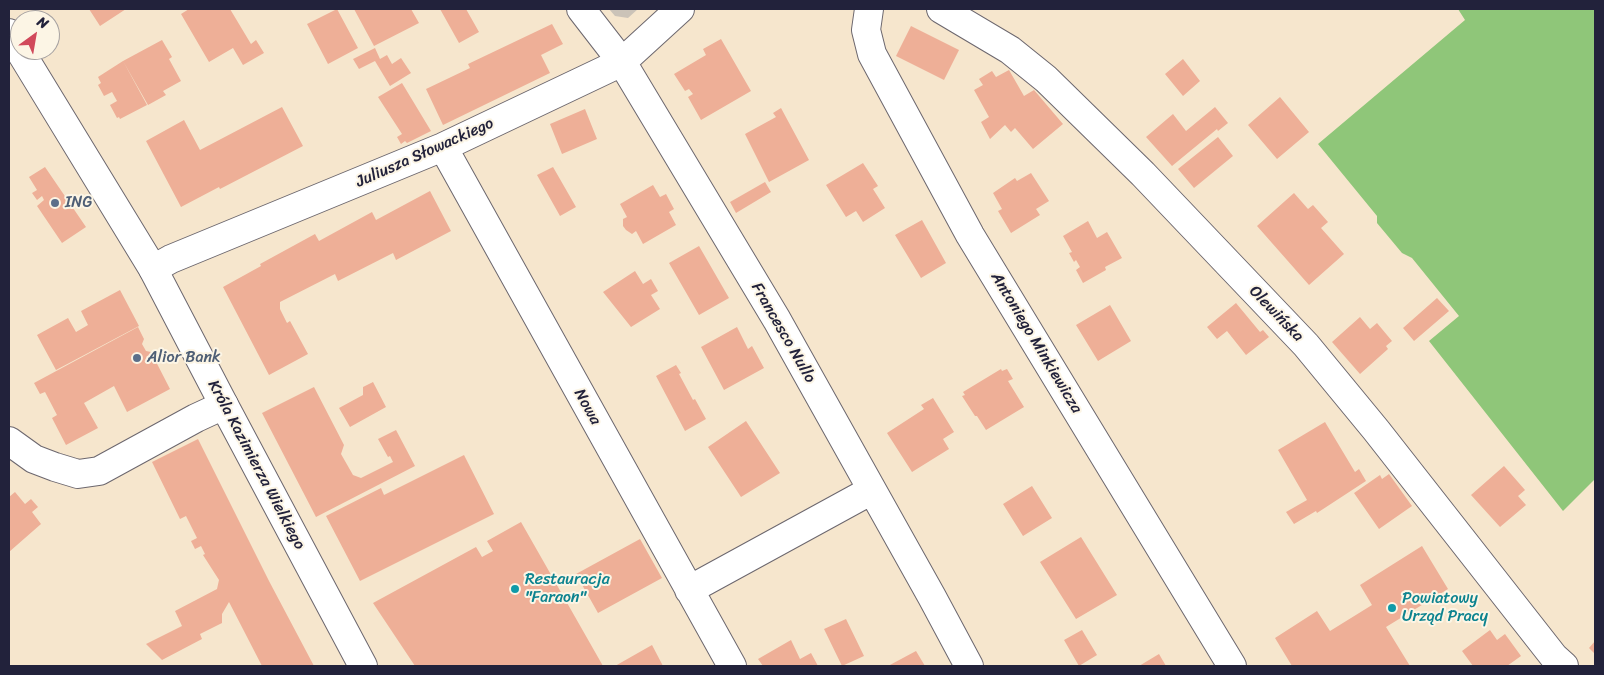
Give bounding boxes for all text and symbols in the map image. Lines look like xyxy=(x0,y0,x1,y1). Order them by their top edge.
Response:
north arrow xyxy=(10,10,60,60)
text: N xyxy=(32,10,53,36)
street label: Juliusza Słowackiego xyxy=(353,114,497,192)
place label: ING xyxy=(65,193,92,213)
marker: ING xyxy=(49,197,61,209)
street label: Antoniego Minkiewicza xyxy=(986,269,1086,417)
street label: Francesco Nullo xyxy=(747,279,819,387)
street label: Olewińska xyxy=(1245,282,1307,346)
place label: Alior Bank xyxy=(147,348,221,368)
marker: Alior Bank xyxy=(131,352,143,364)
street label: Króla Kazimierza Wielkiego xyxy=(203,377,309,553)
street label: Nowa xyxy=(569,386,605,428)
place label: Restauracja "Faraon" xyxy=(525,570,610,608)
marker: Restauracja "Faraon" xyxy=(509,583,521,595)
place label: Powiatowy Urząd Pracy xyxy=(1402,589,1488,627)
marker: Powiatowy Urząd Pracy xyxy=(1386,602,1398,614)

